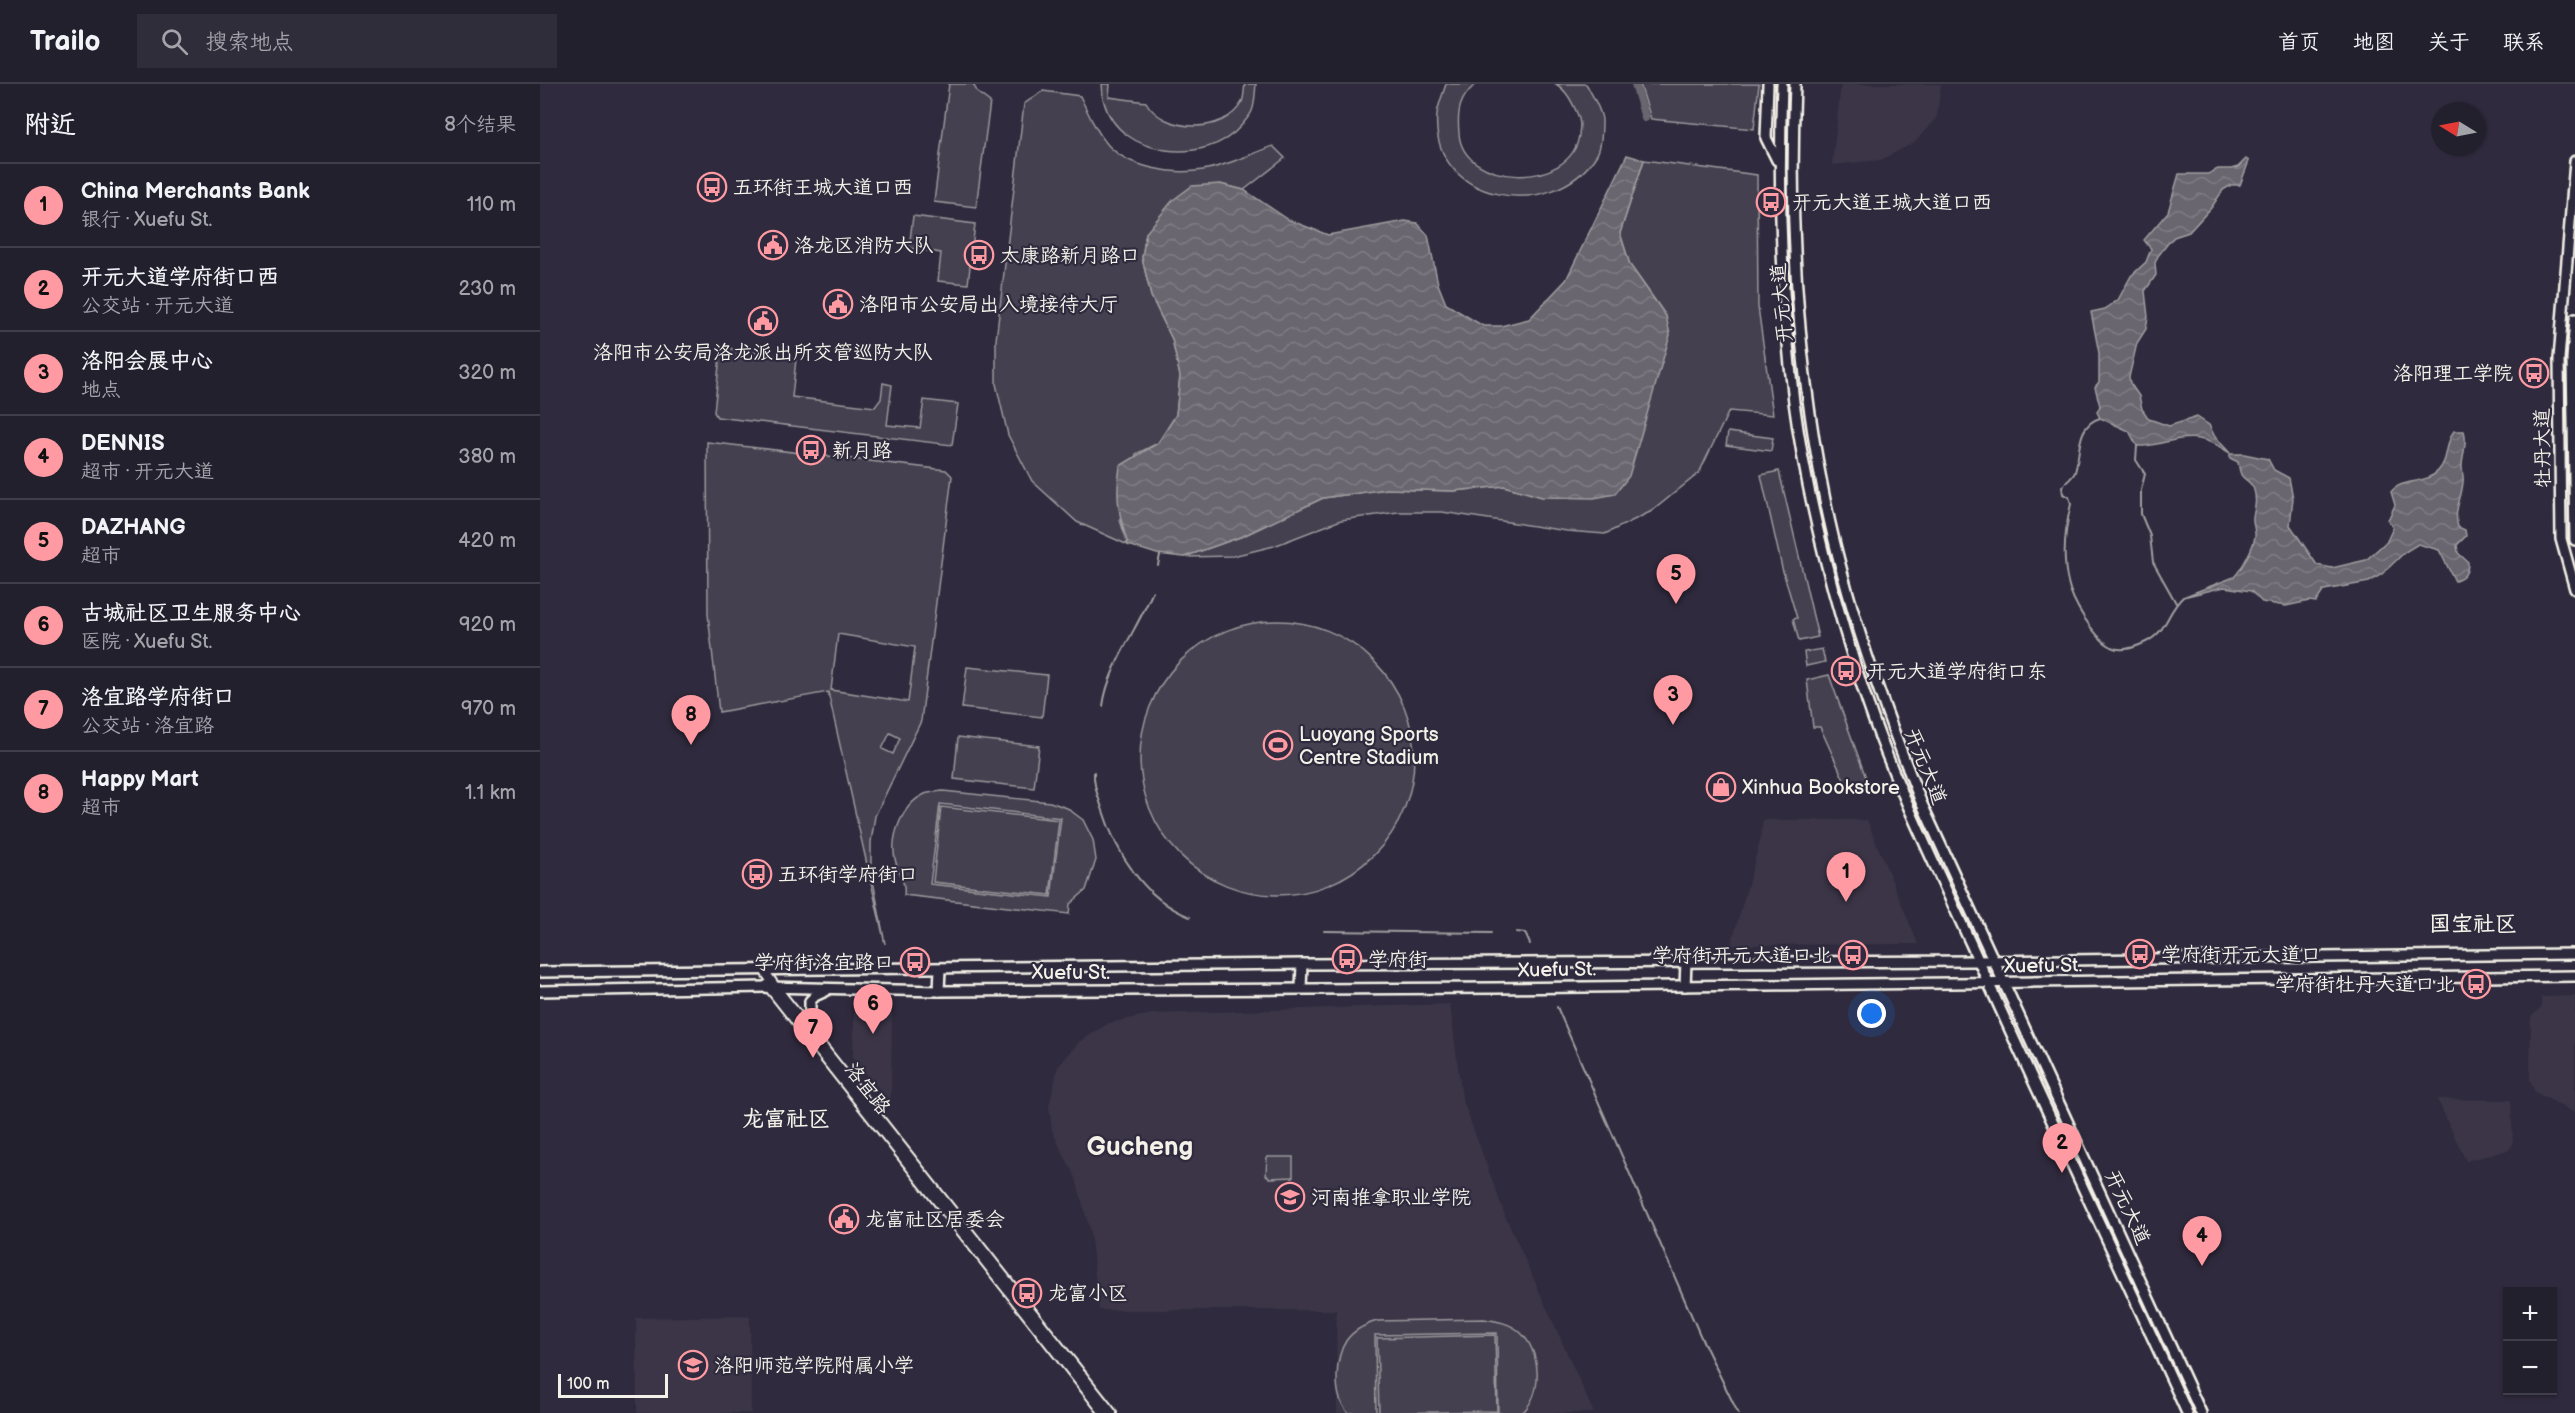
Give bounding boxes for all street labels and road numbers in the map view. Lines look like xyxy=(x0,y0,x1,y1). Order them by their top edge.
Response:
street label: 开元大道 xyxy=(1767,262,1797,344)
street label: 牡丹大道 xyxy=(2530,408,2556,488)
street label: 开元大道 xyxy=(1899,725,1951,808)
street label: Xuefu St. xyxy=(2003,953,2083,979)
street label: Xuefu St. xyxy=(1517,957,1597,983)
street label: Xuefu St. xyxy=(1031,961,1110,985)
street label: 洛宜路 xyxy=(839,1058,896,1120)
street label: 开元大道 xyxy=(2099,1166,2155,1249)

